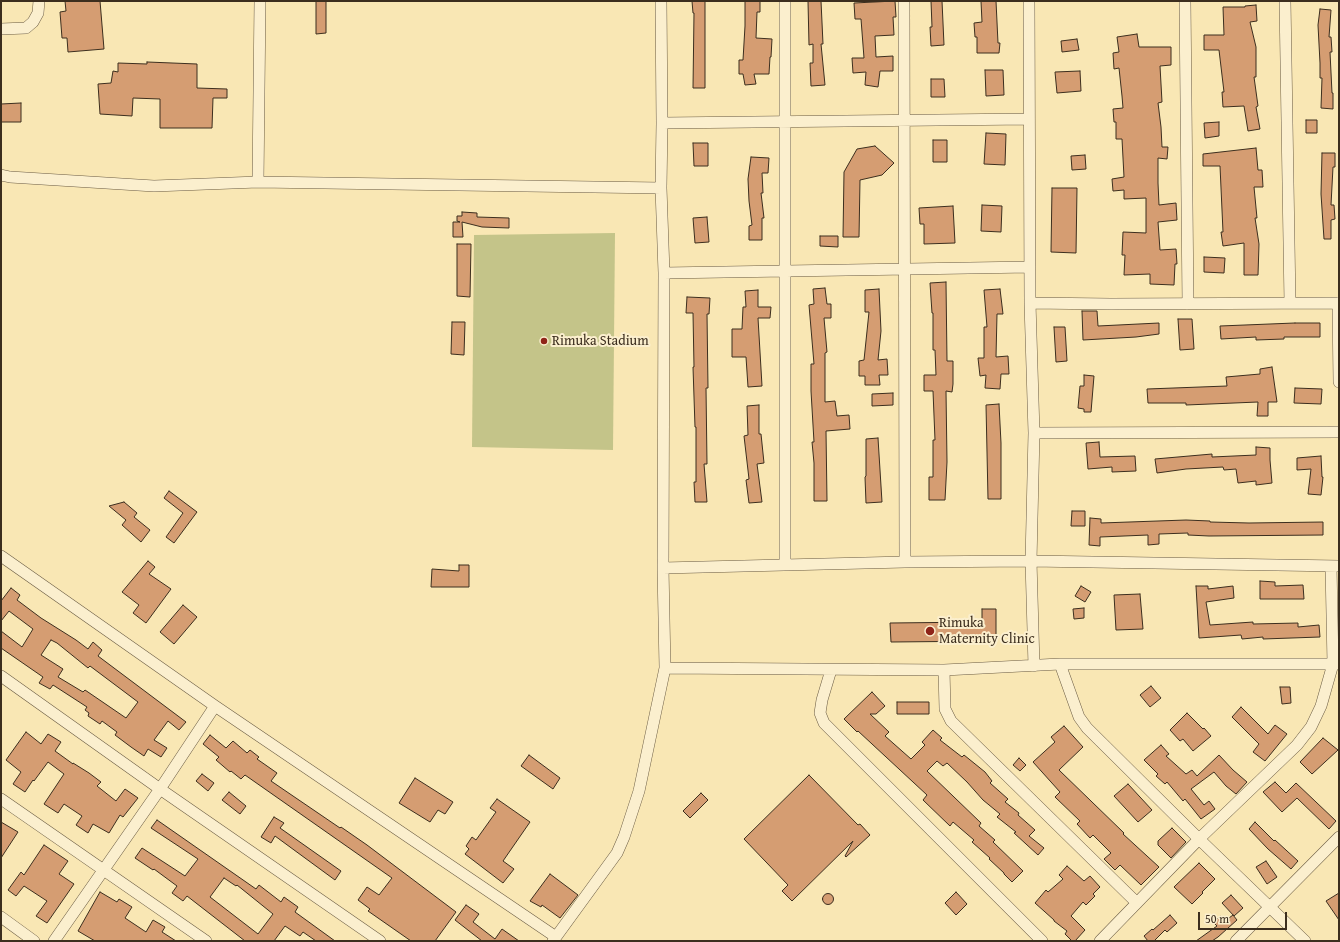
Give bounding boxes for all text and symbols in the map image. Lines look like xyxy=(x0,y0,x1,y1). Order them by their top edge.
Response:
place label: Rimuka Stadium xyxy=(552,333,649,349)
marker: Rimuka Stadium xyxy=(539,336,549,346)
place label: Rimuka Maternity Clinic xyxy=(939,615,1035,648)
marker: Rimuka Maternity Clinic xyxy=(924,625,936,637)
scale bar xyxy=(1200,904,1289,930)
text: 50 m xyxy=(1205,910,1229,927)

